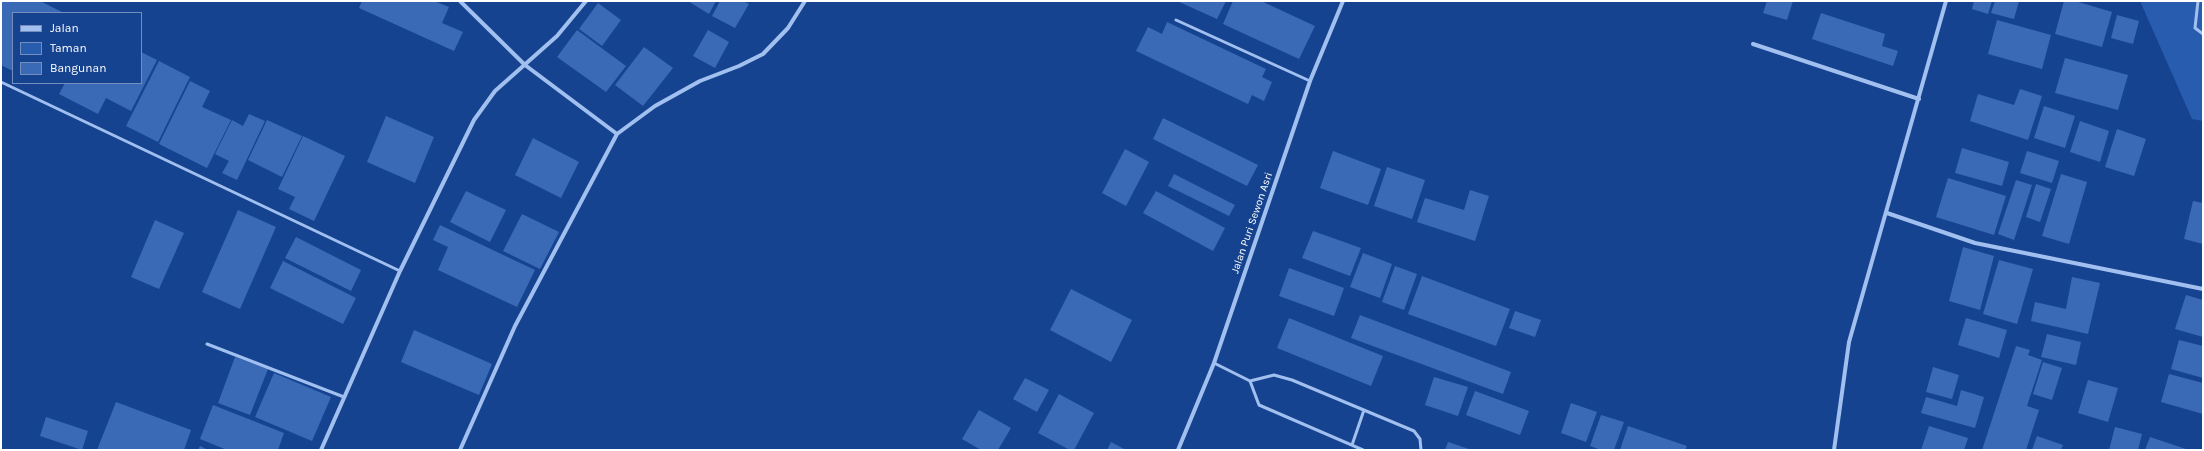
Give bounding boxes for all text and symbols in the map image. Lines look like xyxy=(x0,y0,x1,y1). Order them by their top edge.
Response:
legend xyxy=(12,12,142,84)
text: Jalan xyxy=(50,21,79,35)
text: Taman xyxy=(50,41,87,55)
text: Bangunan xyxy=(50,61,106,75)
street label: Jalan Puri Sewon Asri xyxy=(1228,171,1276,275)

